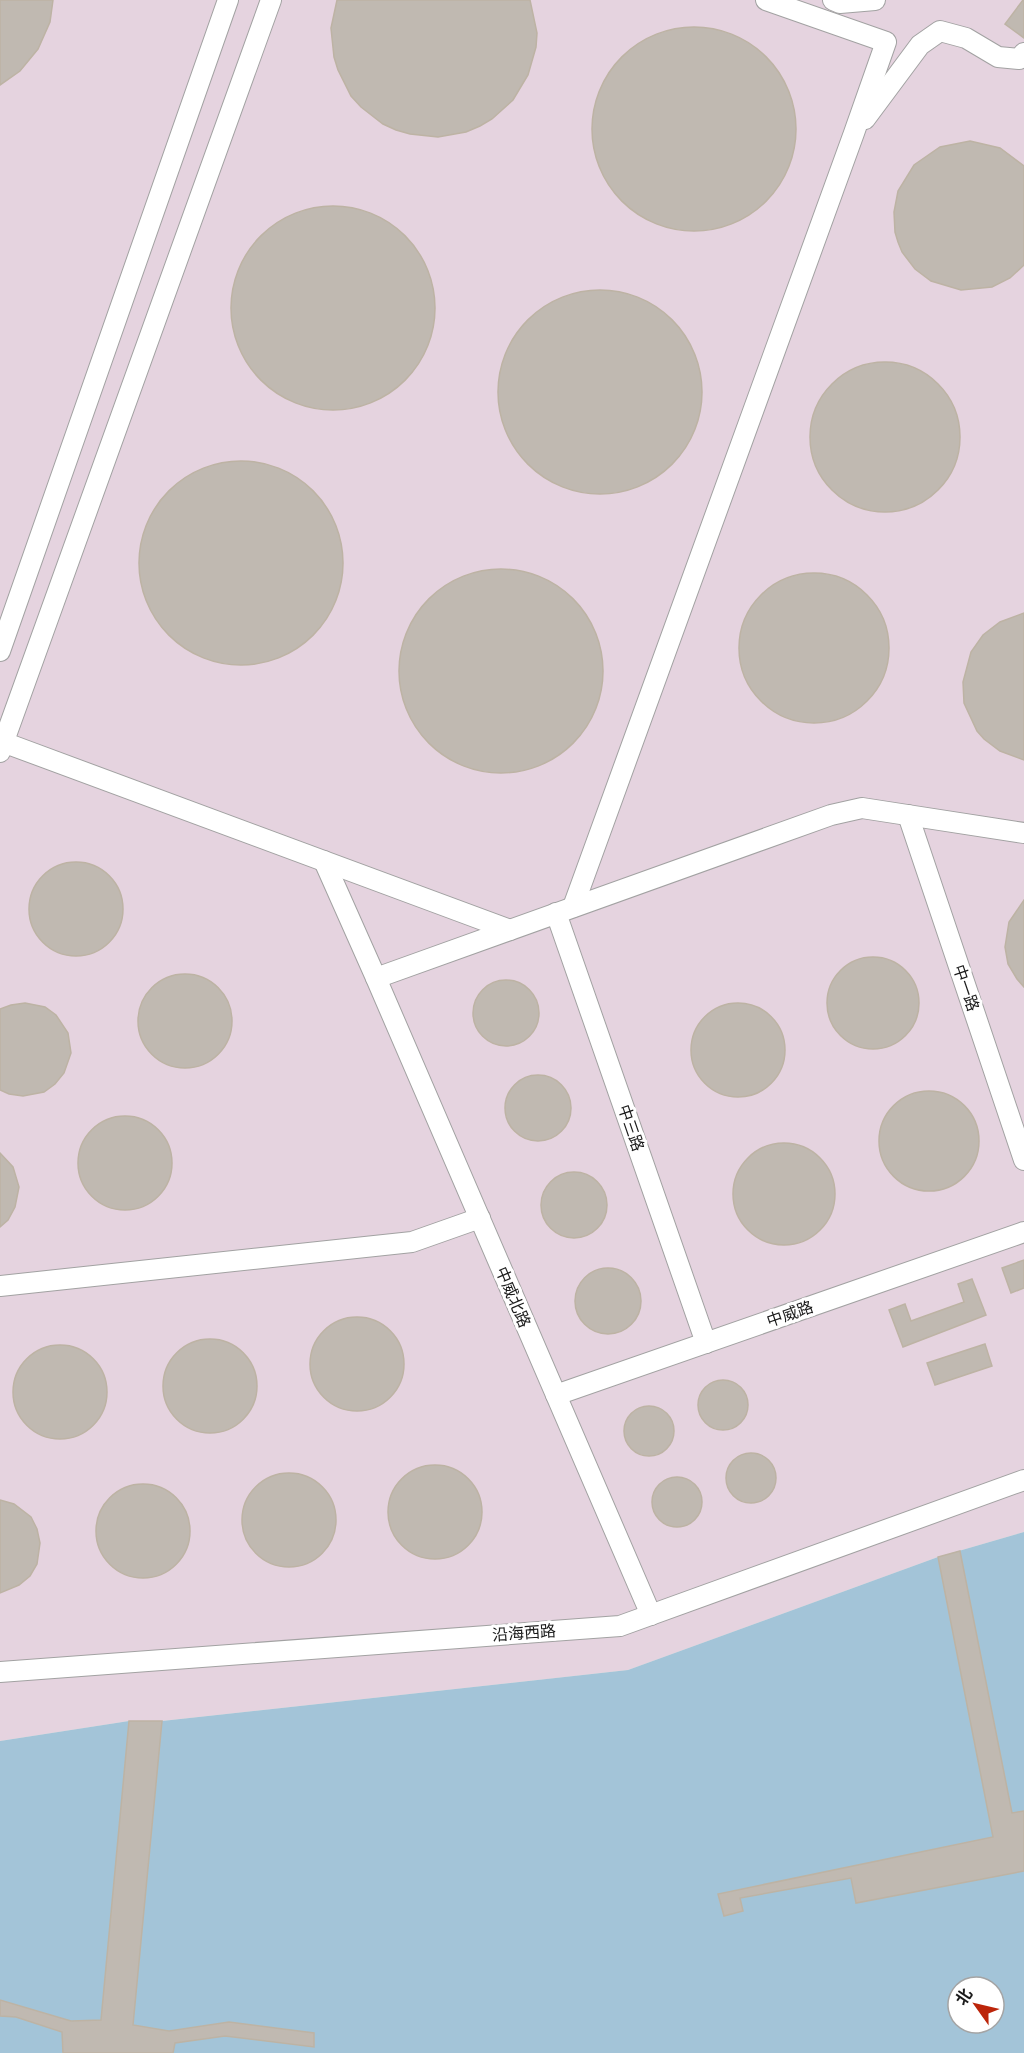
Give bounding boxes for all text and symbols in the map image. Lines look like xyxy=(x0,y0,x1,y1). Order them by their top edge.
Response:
street label: 中一路 xyxy=(949,962,983,1014)
street label: 中三路 xyxy=(614,1102,648,1154)
street label: 中威北路 xyxy=(492,1264,534,1330)
street label: 中威路 xyxy=(764,1297,816,1331)
street label: 沿海西路 xyxy=(491,1621,557,1645)
north arrow xyxy=(946,1975,1006,2035)
text: 北 xyxy=(952,1985,976,2009)

